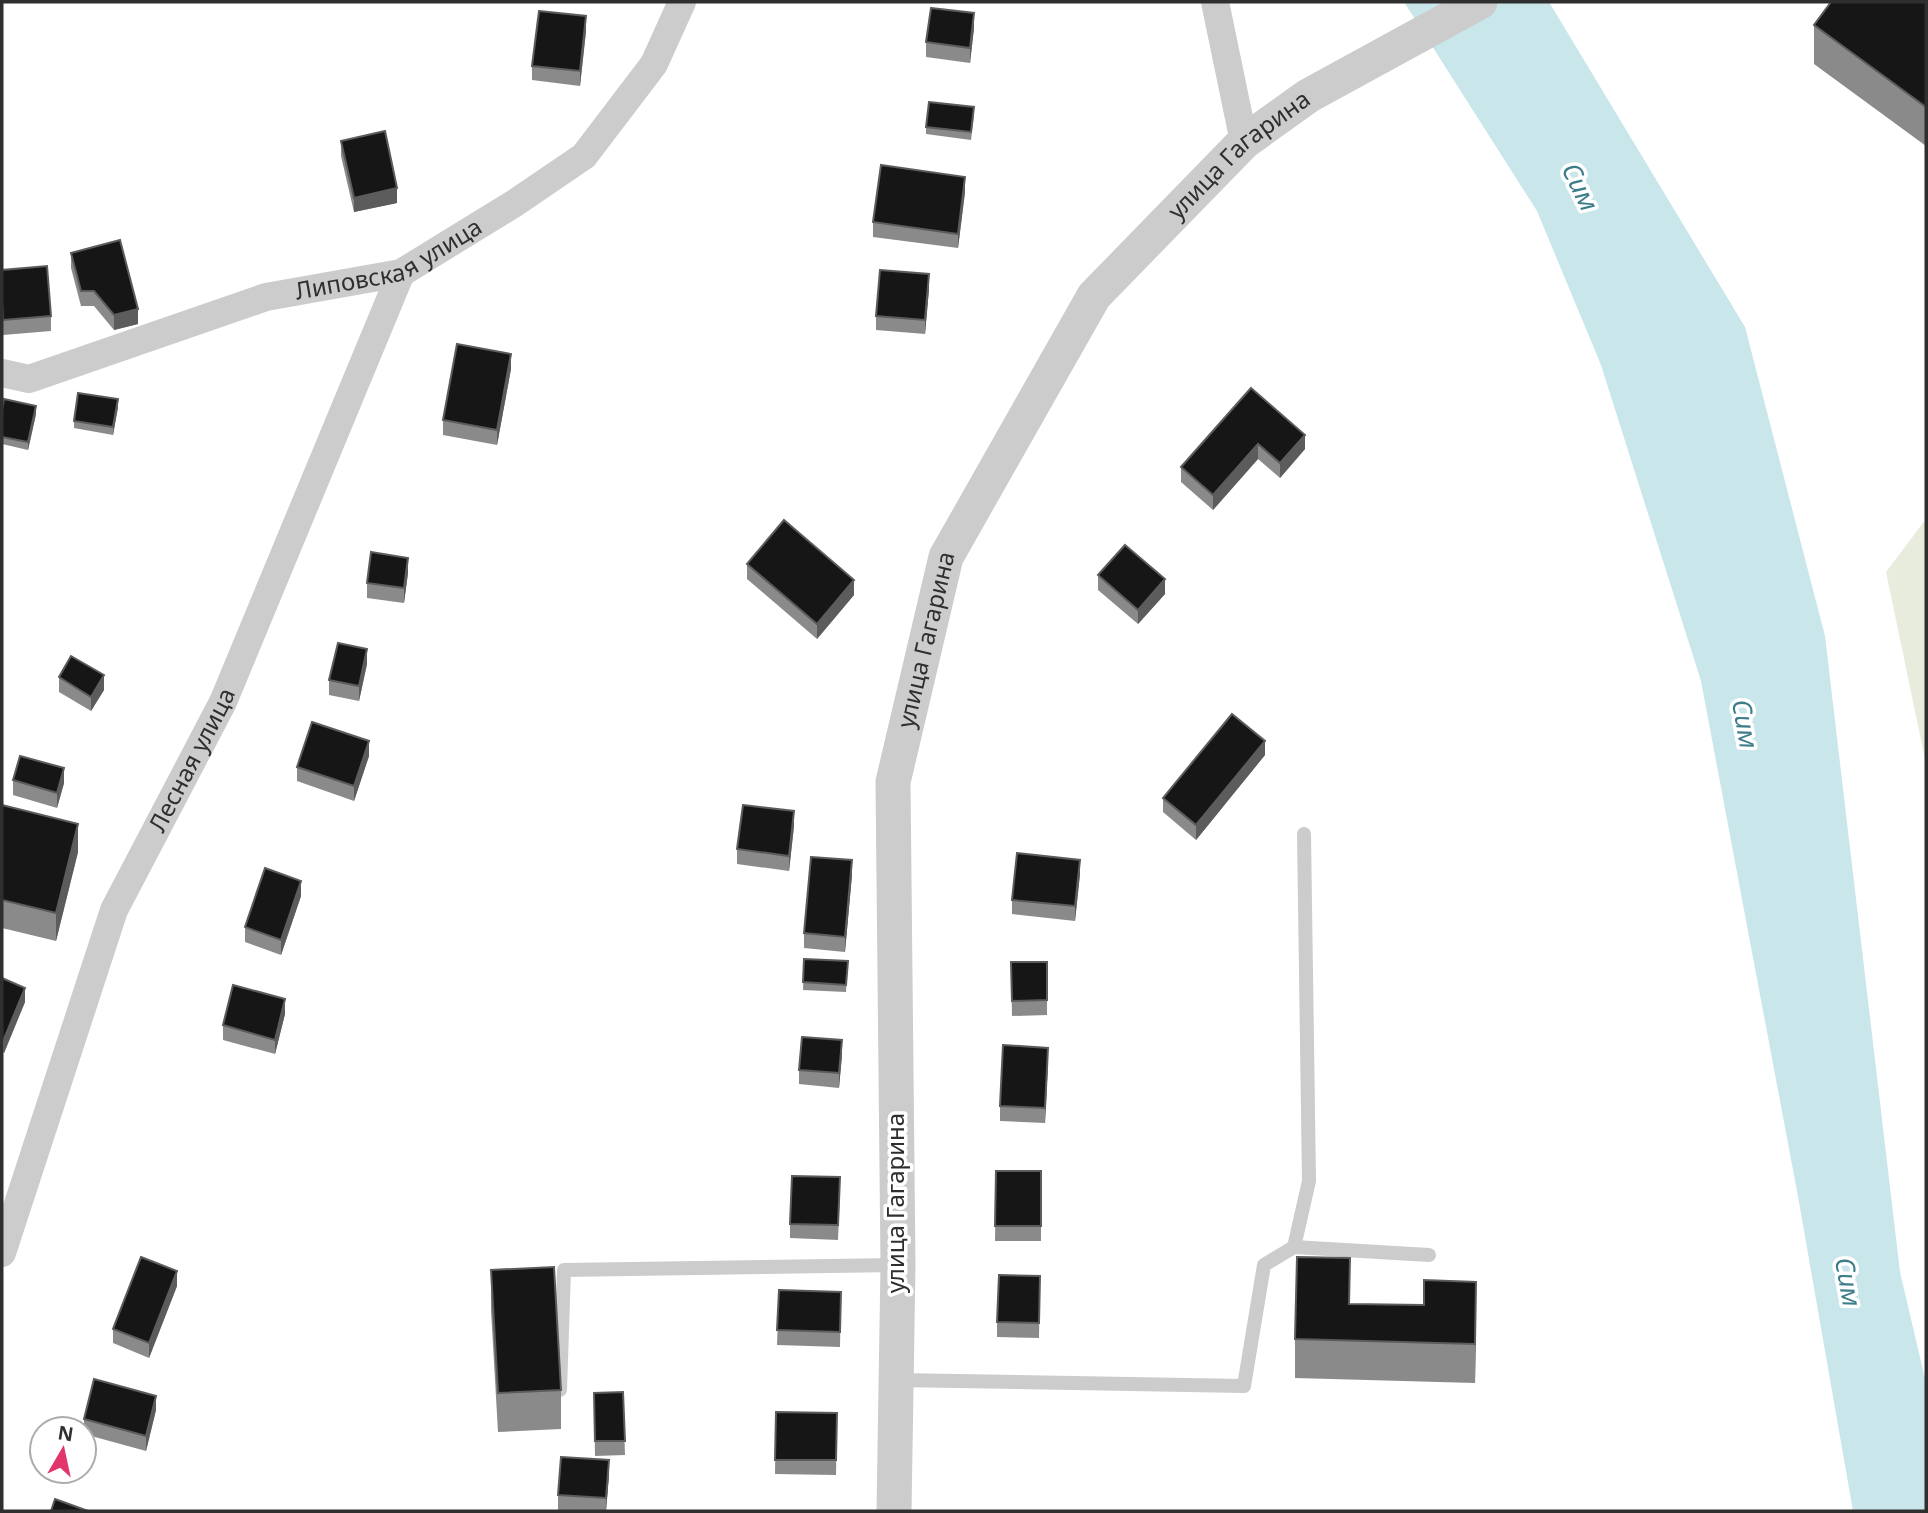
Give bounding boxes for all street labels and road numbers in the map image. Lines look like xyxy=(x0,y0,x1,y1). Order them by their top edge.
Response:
street label: улица Гагарина xyxy=(1160,82,1316,226)
street label: Липовская улица xyxy=(292,209,487,307)
street label: улица Гагарина xyxy=(888,548,962,731)
street label: Лесная улица xyxy=(140,683,242,837)
street label: улица Гагарина xyxy=(878,1113,911,1293)

